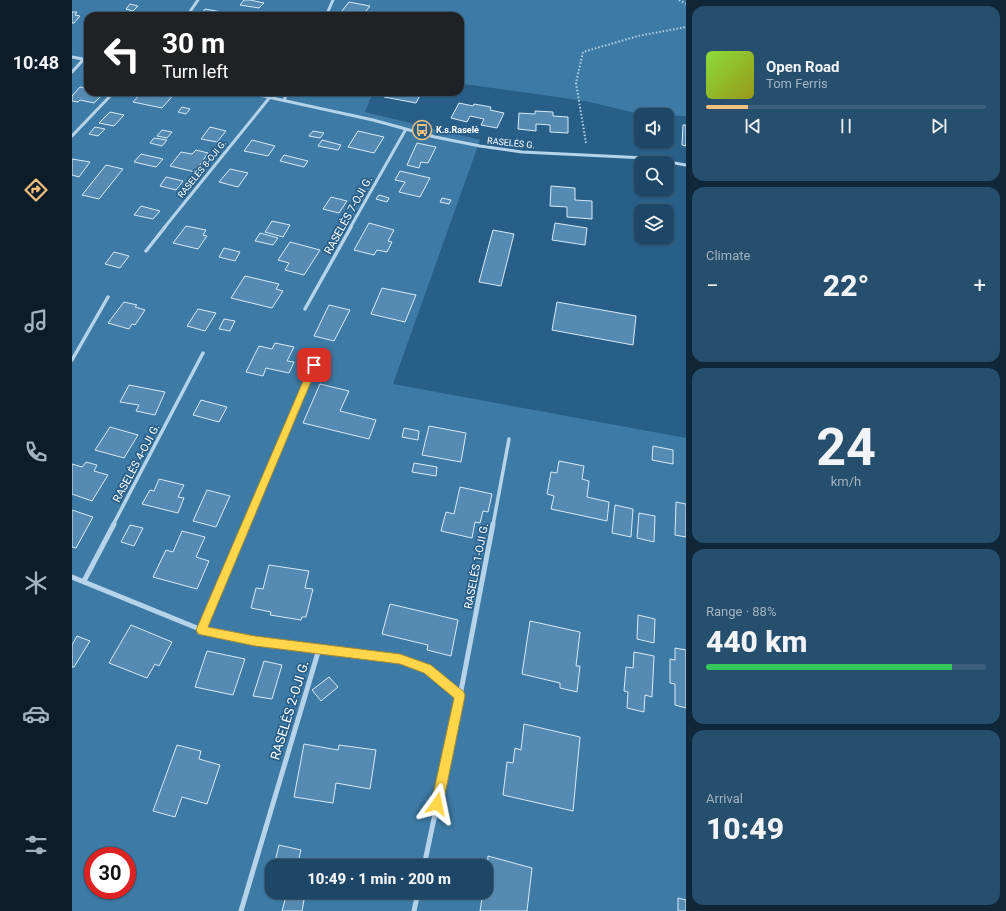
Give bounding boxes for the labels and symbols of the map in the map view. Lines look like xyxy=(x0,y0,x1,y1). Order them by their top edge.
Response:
bus stop icon: K.s.Raselė xyxy=(411,119,433,141)
place label: K.s.Raselė xyxy=(436,125,479,135)
street label: RASELĖS G. xyxy=(487,136,535,150)
street label: RASELĖS 8-OJI G. xyxy=(176,138,228,200)
street label: RASELĖS 7-OJI G. xyxy=(322,174,375,257)
pin xyxy=(297,348,331,382)
street label: RASELĖS 4-OJI G. xyxy=(110,422,163,505)
street label: RASELĖS 1-OJI G. xyxy=(462,522,491,610)
street label: RASELĖS 2-OJI G. xyxy=(267,659,312,762)
position arrow xyxy=(416,783,458,825)
speed limit sign: 30 xyxy=(84,847,136,899)

